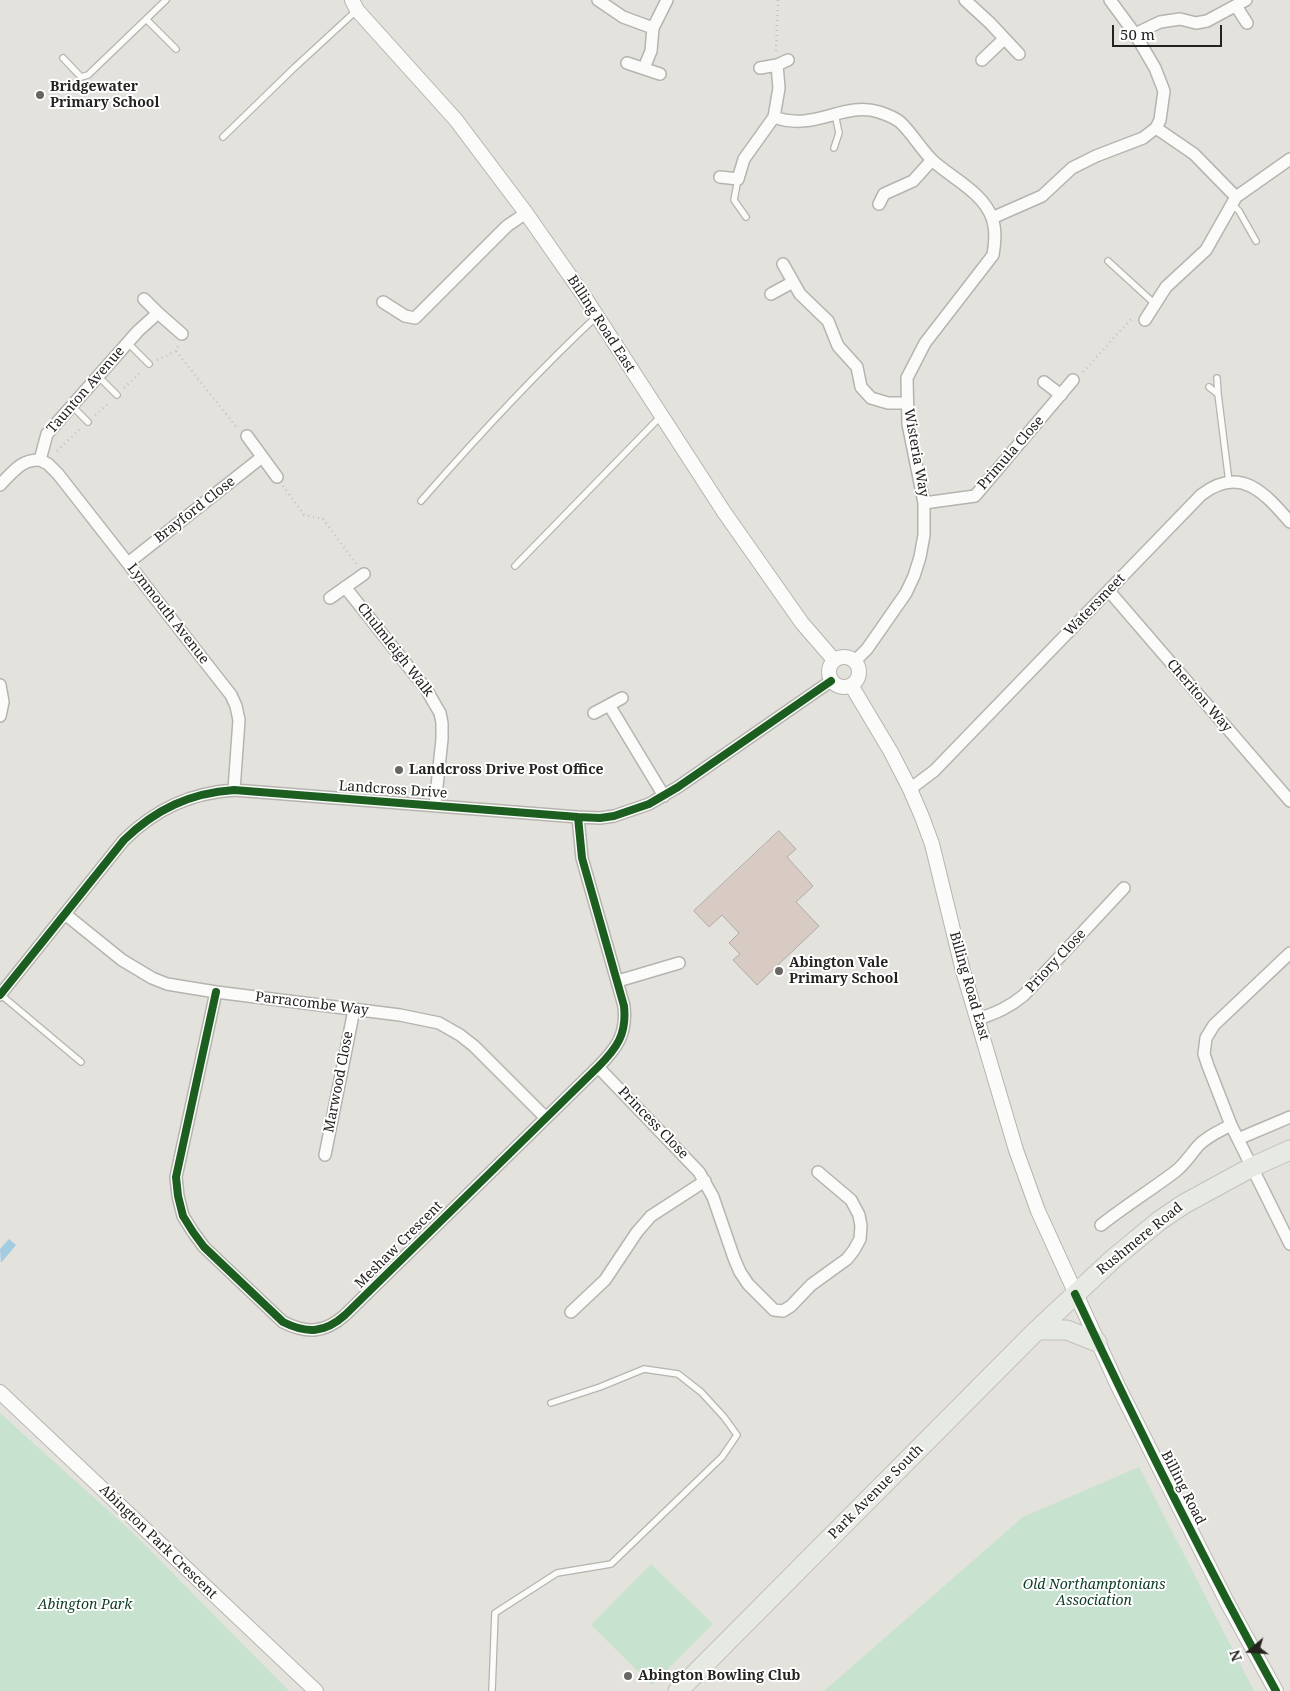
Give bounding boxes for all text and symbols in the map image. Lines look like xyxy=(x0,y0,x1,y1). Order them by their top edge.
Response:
scale bar xyxy=(1115,15,1225,47)
text: 50 m xyxy=(1120,24,1155,44)
place label: Bridgewater Primary School xyxy=(50,79,159,111)
marker: Bridgewater Primary School xyxy=(34,89,46,101)
street label: Billing Road East xyxy=(563,272,639,376)
street label: Taunton Avenue xyxy=(44,343,128,437)
street label: Wisteria Way xyxy=(900,407,932,499)
street label: Primula Close xyxy=(974,413,1048,493)
street label: Brayford Close xyxy=(151,473,239,547)
street label: Lynmouth Avenue xyxy=(124,560,212,668)
street label: Watersmeet xyxy=(1061,570,1129,640)
street label: Chulmleigh Walk xyxy=(353,600,437,700)
street label: Cheriton Way xyxy=(1163,656,1235,736)
place label: Landcross Drive Post Office xyxy=(409,762,604,778)
marker: Landcross Drive Post Office xyxy=(393,764,405,776)
street label: Landcross Drive xyxy=(338,778,448,802)
street label: Priory Close xyxy=(1022,926,1090,996)
street label: Billing Road East xyxy=(945,930,993,1042)
place label: Abington Vale Primary School xyxy=(789,955,898,988)
marker: Abington Vale Primary School xyxy=(773,965,785,977)
street label: Parracombe Way xyxy=(254,989,370,1019)
street label: Marwood Close xyxy=(321,1030,357,1134)
street label: Princess Close xyxy=(614,1083,692,1163)
street label: Meshaw Crescent xyxy=(352,1198,446,1292)
street label: Rushmere Road xyxy=(1094,1199,1186,1279)
street label: Park Avenue South xyxy=(825,1441,927,1543)
street label: Billing Road xyxy=(1157,1448,1209,1528)
street label: Abington Park Crescent xyxy=(96,1481,220,1603)
park label: Old Northamptonians Association xyxy=(1023,1577,1165,1610)
park label: Abington Park xyxy=(38,1597,132,1613)
north arrow xyxy=(1225,1626,1275,1676)
text: N xyxy=(1225,1648,1246,1664)
place label: Abington Bowling Club xyxy=(638,1668,800,1684)
marker: Abington Bowling Club xyxy=(622,1670,634,1682)

